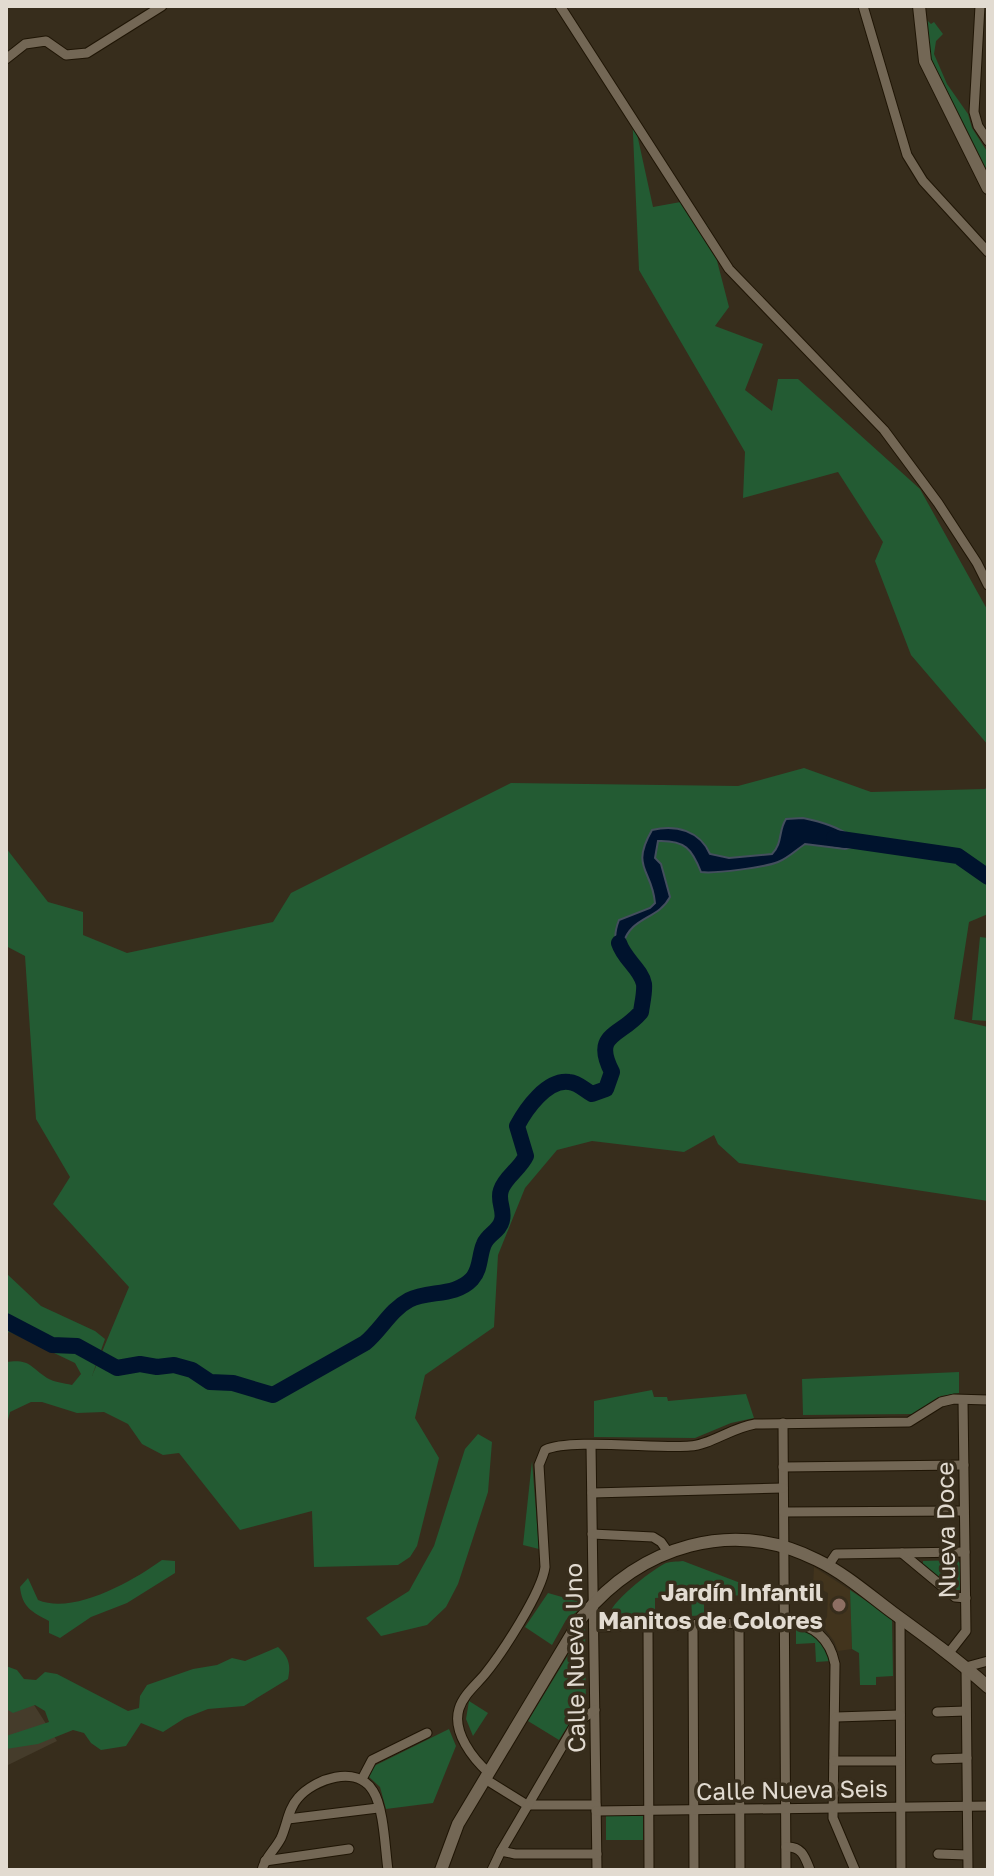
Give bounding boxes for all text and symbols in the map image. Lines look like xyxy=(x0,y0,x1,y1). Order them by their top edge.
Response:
street label: Nueva Doce xyxy=(929,1461,961,1599)
street label: Calle Nueva Uno xyxy=(558,1563,590,1753)
place label: Jardín Infantil Manitos de Colores xyxy=(598,1577,823,1634)
marker: Jardín Infantil Manitos de Colores xyxy=(830,1596,848,1614)
street label: Calle Nueva Seis xyxy=(696,1773,888,1805)

